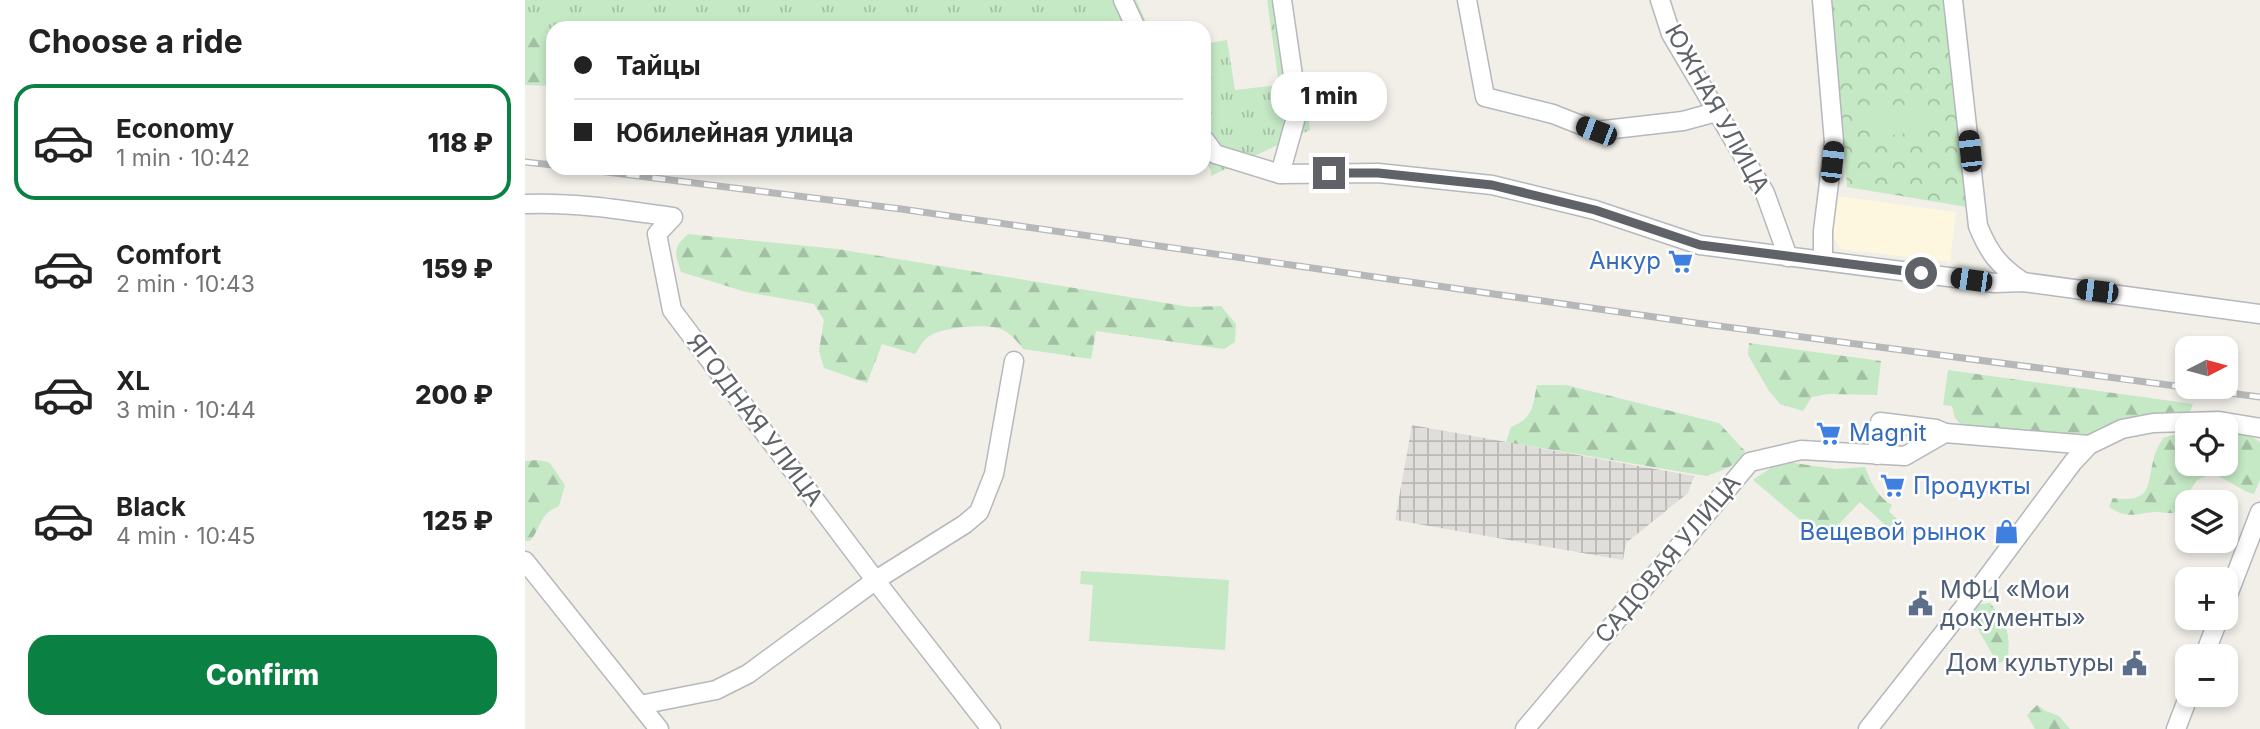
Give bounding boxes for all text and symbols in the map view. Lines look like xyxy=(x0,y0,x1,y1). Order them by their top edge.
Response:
street label: ЮЖНАЯ УЛИЦА xyxy=(1659,19,1776,198)
text: Choose a ride xyxy=(28,22,243,61)
text: Тайцы xyxy=(616,50,701,81)
callout: 1 min xyxy=(1271,72,1387,120)
text: 1 min xyxy=(1300,82,1358,110)
icon: car xyxy=(32,111,95,174)
text: Economy xyxy=(116,113,234,144)
car xyxy=(1573,114,1620,148)
text: Юбилейная улица xyxy=(616,117,854,148)
text: 118 ₽ xyxy=(427,127,493,158)
car xyxy=(1958,129,1983,173)
car xyxy=(1820,140,1845,184)
text: 1 min · 10:42 xyxy=(116,144,250,172)
route end xyxy=(1313,157,1345,189)
icon: car xyxy=(32,237,95,300)
text: Comfort xyxy=(116,239,221,270)
place label: Анкур xyxy=(1589,246,1661,275)
supermarket icon: Анкур xyxy=(1667,247,1695,275)
text: 159 ₽ xyxy=(422,253,493,284)
route start xyxy=(1905,257,1937,289)
car xyxy=(1949,267,1994,293)
text: 2 min · 10:43 xyxy=(116,270,255,298)
car xyxy=(2075,278,2120,304)
street label: ЯГОДНАЯ УЛИЦА xyxy=(681,328,830,512)
north arrow xyxy=(2175,336,2238,399)
map controls xyxy=(2175,336,2238,707)
icon: car xyxy=(32,363,95,426)
text: XL xyxy=(116,365,150,396)
text: 200 ₽ xyxy=(415,379,493,410)
text: 3 min · 10:44 xyxy=(116,396,256,424)
button: locate xyxy=(2175,413,2238,476)
place label: Magnit xyxy=(1849,418,1927,447)
supermarket icon: Magnit xyxy=(1815,419,1843,447)
street label: САДОВАЯ УЛИЦА xyxy=(1589,469,1747,649)
place label: Продукты xyxy=(1913,471,2031,500)
supermarket icon: Продукты xyxy=(1879,472,1907,500)
icon: car xyxy=(32,489,95,552)
button: layers xyxy=(2175,490,2238,553)
text: Black xyxy=(116,491,186,522)
text: 125 ₽ xyxy=(423,505,493,536)
place label: Вещевой рынок xyxy=(1800,517,1986,546)
shop icon: Вещевой рынок xyxy=(1992,518,2020,546)
text: 4 min · 10:45 xyxy=(116,522,256,550)
button: + xyxy=(2175,567,2238,630)
place label: МФЦ «Мои документы» xyxy=(1940,575,2086,632)
public building icon: МФЦ «Мои документы» xyxy=(1906,590,1934,618)
button: Confirm xyxy=(28,635,497,715)
button: − xyxy=(2175,644,2238,707)
place label: Дом культуры xyxy=(1945,648,2114,677)
public building icon: Дом культуры xyxy=(2120,649,2148,677)

